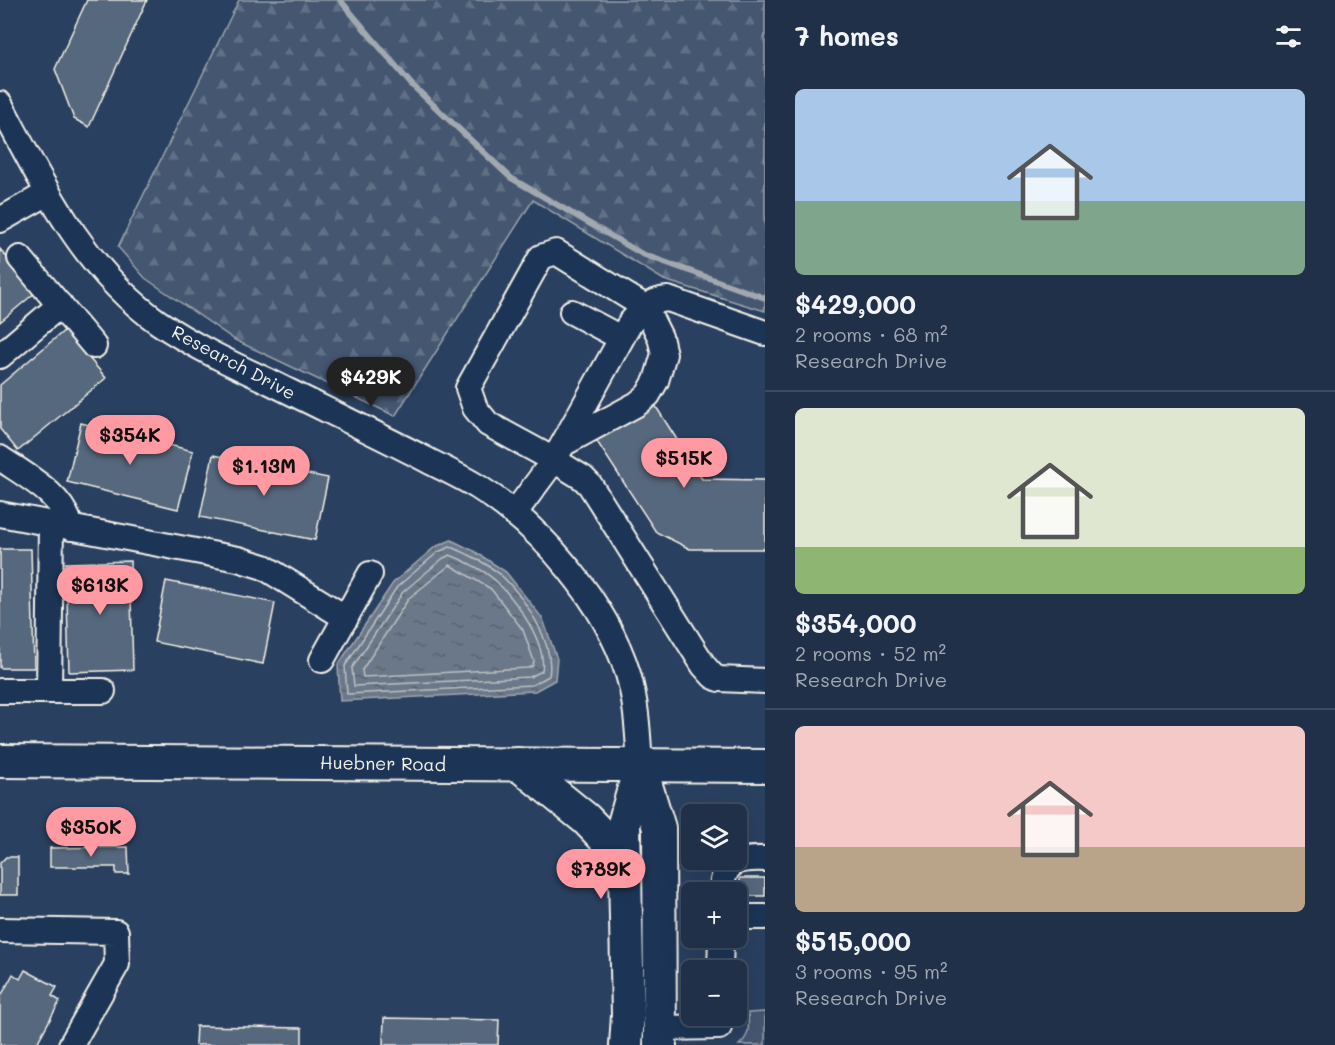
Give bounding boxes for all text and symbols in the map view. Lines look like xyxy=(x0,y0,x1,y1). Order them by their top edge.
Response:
text: 7 homes xyxy=(795,19,899,53)
icon: filters xyxy=(1272,20,1305,53)
icon: home xyxy=(996,128,1104,236)
text: $429,000 xyxy=(795,287,916,321)
street label: Research Drive xyxy=(168,319,300,405)
text: 2 rooms · 68 m² xyxy=(795,321,948,347)
text: Research Drive xyxy=(795,347,947,373)
pin: $429K xyxy=(329,357,413,408)
text: $429K xyxy=(340,363,402,389)
pin: $354K xyxy=(88,415,172,466)
text: $354K xyxy=(99,421,161,447)
pin: $515K xyxy=(642,438,726,489)
text: $515K xyxy=(655,444,713,470)
pin: $1.13M xyxy=(215,446,313,497)
icon: home xyxy=(996,447,1104,555)
text: $1.13M xyxy=(232,452,296,478)
pin: $613K xyxy=(58,565,142,616)
text: $613K xyxy=(71,571,129,597)
text: $354,000 xyxy=(795,606,916,640)
text: 2 rooms · 52 m² xyxy=(795,640,946,666)
text: Research Drive xyxy=(795,666,947,692)
street label: Huebner Road xyxy=(320,750,446,776)
icon: home xyxy=(996,765,1104,873)
map controls xyxy=(681,804,747,1026)
button: layers xyxy=(681,804,747,870)
pin: $350K xyxy=(49,807,133,858)
text: $350K xyxy=(60,813,122,839)
pin: $789K xyxy=(559,849,643,900)
text: $789K xyxy=(570,855,632,881)
button: + xyxy=(681,882,747,948)
text: $515,000 xyxy=(795,924,911,958)
text: 3 rooms · 95 m² xyxy=(795,958,947,984)
button: − xyxy=(681,960,747,1026)
text: Research Drive xyxy=(795,984,947,1010)

